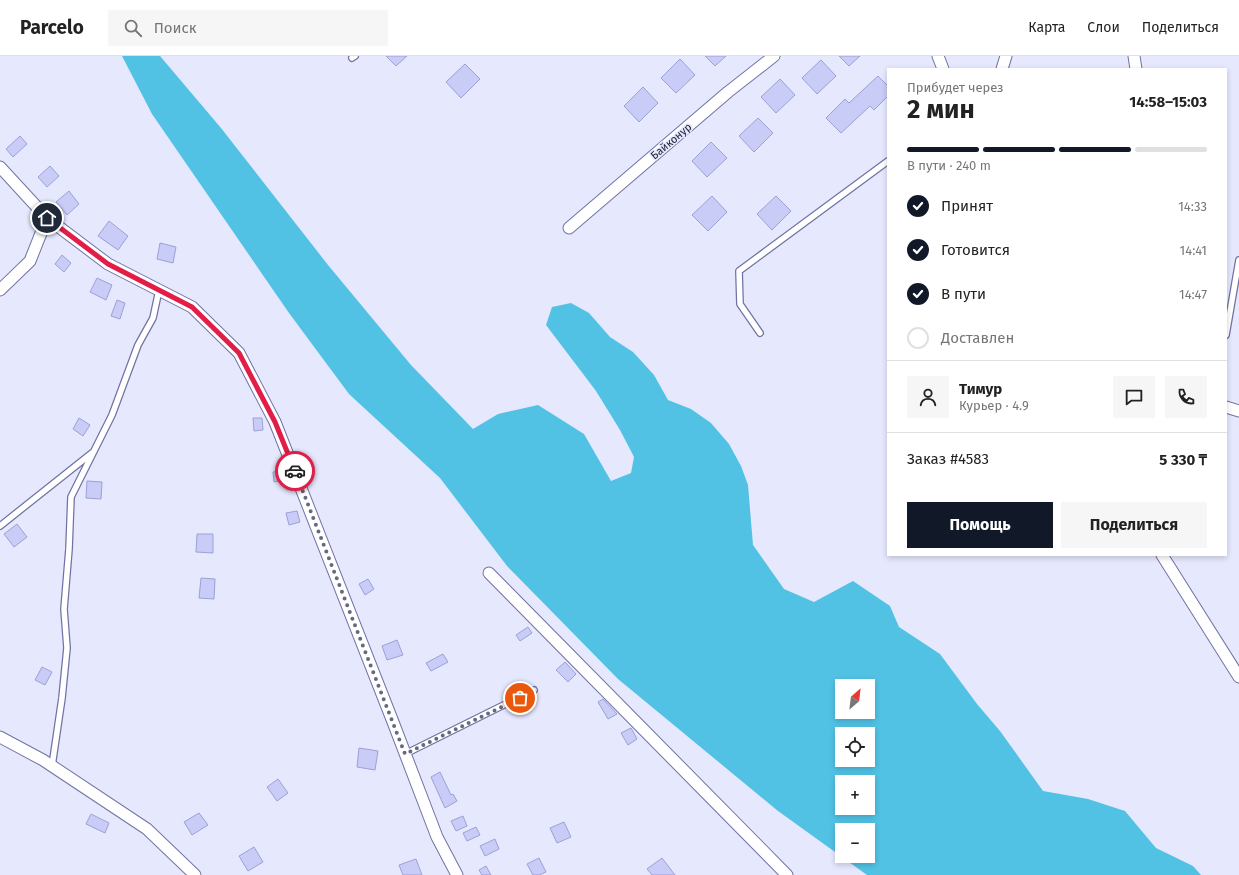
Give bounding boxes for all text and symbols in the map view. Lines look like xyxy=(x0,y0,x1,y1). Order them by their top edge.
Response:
search box xyxy=(108,10,388,46)
text: Parcelo xyxy=(20,16,84,39)
icon: search xyxy=(122,17,144,39)
text: Поиск xyxy=(154,19,197,37)
text: Карта xyxy=(1028,19,1065,36)
text: Слои xyxy=(1087,19,1120,36)
text: Поделиться xyxy=(1142,19,1219,36)
text: Прибудет через xyxy=(907,80,1004,95)
text: 14:58–15:03 xyxy=(1129,93,1207,111)
text: 2 мин xyxy=(907,94,975,125)
street label: Байконур xyxy=(648,121,694,162)
text: В пути · 240 m xyxy=(907,158,991,173)
icon: check xyxy=(907,195,929,217)
text: Принят xyxy=(941,197,993,215)
text: 14:33 xyxy=(1178,199,1207,214)
pin xyxy=(30,201,64,235)
icon: home xyxy=(36,207,58,229)
icon: check xyxy=(907,239,929,261)
text: Готовится xyxy=(941,241,1010,259)
text: 14:41 xyxy=(1180,243,1207,258)
icon: check xyxy=(907,283,929,305)
text: В пути xyxy=(941,285,986,303)
text: 14:47 xyxy=(1179,287,1207,302)
text: Доставлен xyxy=(941,329,1014,347)
button: person xyxy=(907,376,949,418)
button: chat xyxy=(1113,376,1155,418)
button: phone xyxy=(1165,376,1207,418)
text: Тимур xyxy=(959,380,1002,398)
text: Курьер · 4.9 xyxy=(959,398,1029,413)
text: Заказ #4583 xyxy=(907,450,989,468)
courier xyxy=(275,451,315,491)
text: 5 330 ₸ xyxy=(1159,451,1207,469)
icon: car xyxy=(284,460,306,482)
button: Помощь xyxy=(907,502,1053,548)
button: Поделиться xyxy=(1061,502,1207,548)
north arrow xyxy=(835,679,875,719)
map controls xyxy=(835,679,875,863)
pin xyxy=(503,681,537,715)
icon: bag xyxy=(509,687,531,709)
button: locate xyxy=(835,727,875,767)
button: + xyxy=(835,775,875,815)
button: − xyxy=(835,823,875,863)

